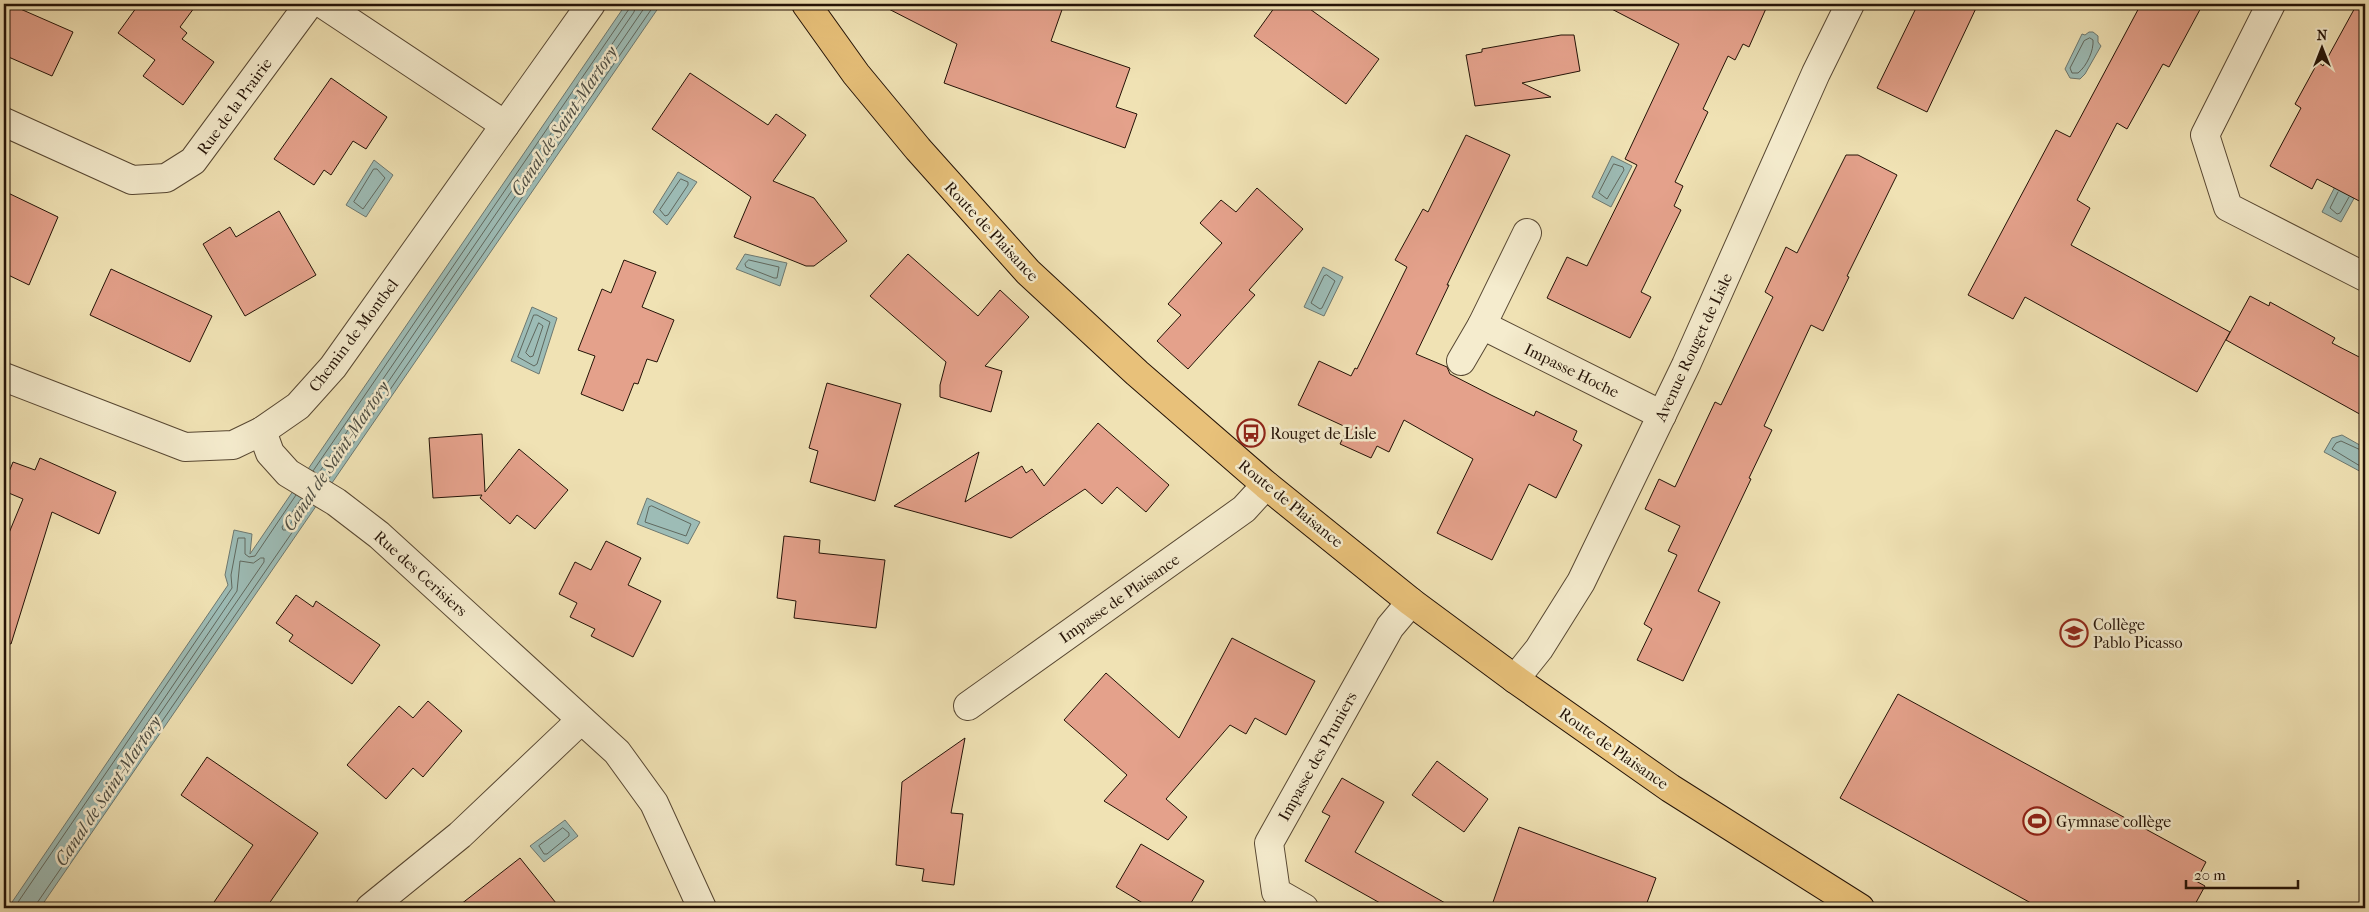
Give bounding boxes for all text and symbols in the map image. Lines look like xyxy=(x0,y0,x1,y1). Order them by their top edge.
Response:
north arrow xyxy=(2296,22,2346,72)
text: N xyxy=(2317,27,2328,44)
water label: Canal de Saint-Martory xyxy=(507,42,623,200)
street label: Rue de la Prairie xyxy=(193,54,276,158)
street label: Route de Plaisance xyxy=(941,178,1043,285)
street label: Avenue Rouget de Lisle xyxy=(1650,270,1736,425)
street label: Chemin de Montbel xyxy=(305,275,402,395)
street label: Impasse Hoche xyxy=(1521,339,1622,402)
water label: Canal de Saint-Martory xyxy=(279,377,395,535)
bus stop icon: Rouget de Lisle xyxy=(1236,418,1266,448)
place label: Rouget de Lisle xyxy=(1270,424,1377,443)
street label: Route de Plaisance xyxy=(1235,455,1347,551)
street label: Rue des Cerisiers xyxy=(370,526,471,620)
street label: Impasse de Plaisance xyxy=(1055,550,1183,647)
place label: Collège Pablo Picasso xyxy=(2093,615,2183,652)
school or university icon: Collège Pablo Picasso xyxy=(2059,618,2089,648)
street label: Impasse des Pruniers xyxy=(1274,688,1361,824)
street label: Route de Plaisance xyxy=(1555,704,1672,793)
water label: Canal de Saint-Martory xyxy=(51,712,167,870)
sports icon: Gymnase collège xyxy=(2022,806,2052,836)
place label: Gymnase collège xyxy=(2056,812,2171,831)
scale bar xyxy=(2186,857,2299,889)
text: 20 m xyxy=(2194,866,2226,884)

